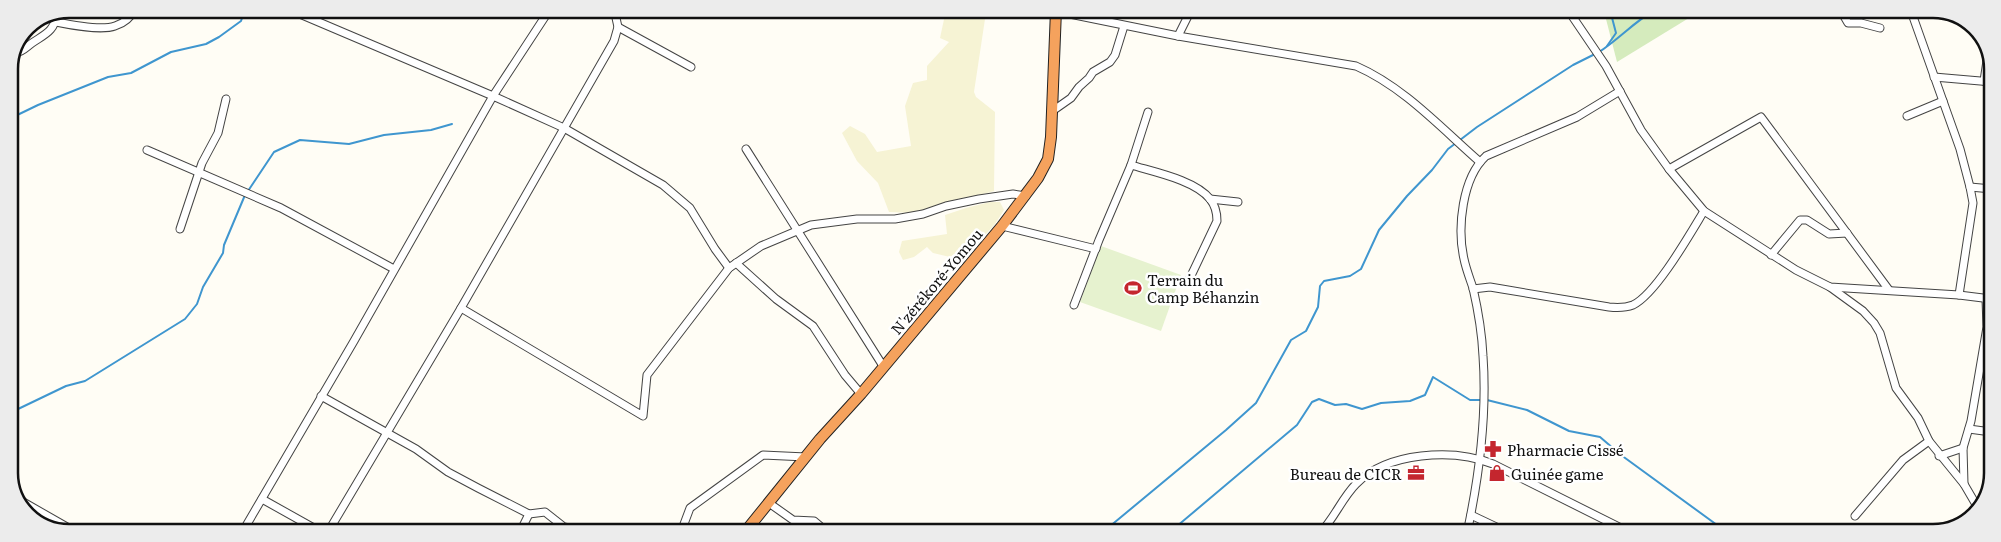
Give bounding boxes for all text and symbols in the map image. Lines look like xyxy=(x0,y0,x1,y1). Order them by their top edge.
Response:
street label: N'zérékoré-Yomou xyxy=(885,222,988,339)
place label: Terrain du Camp Béhanzin xyxy=(1147,268,1259,308)
sports icon: Terrain du Camp Béhanzin xyxy=(1123,278,1143,298)
place label: Pharmacie Cissé xyxy=(1507,438,1624,461)
pharmacy icon: Pharmacie Cissé xyxy=(1483,439,1503,459)
place label: Bureau de CICR xyxy=(1290,462,1402,485)
place label: Guinée game xyxy=(1511,462,1604,485)
office icon: Bureau de CICR xyxy=(1406,463,1426,483)
shop icon: Guinée game xyxy=(1487,463,1507,483)

